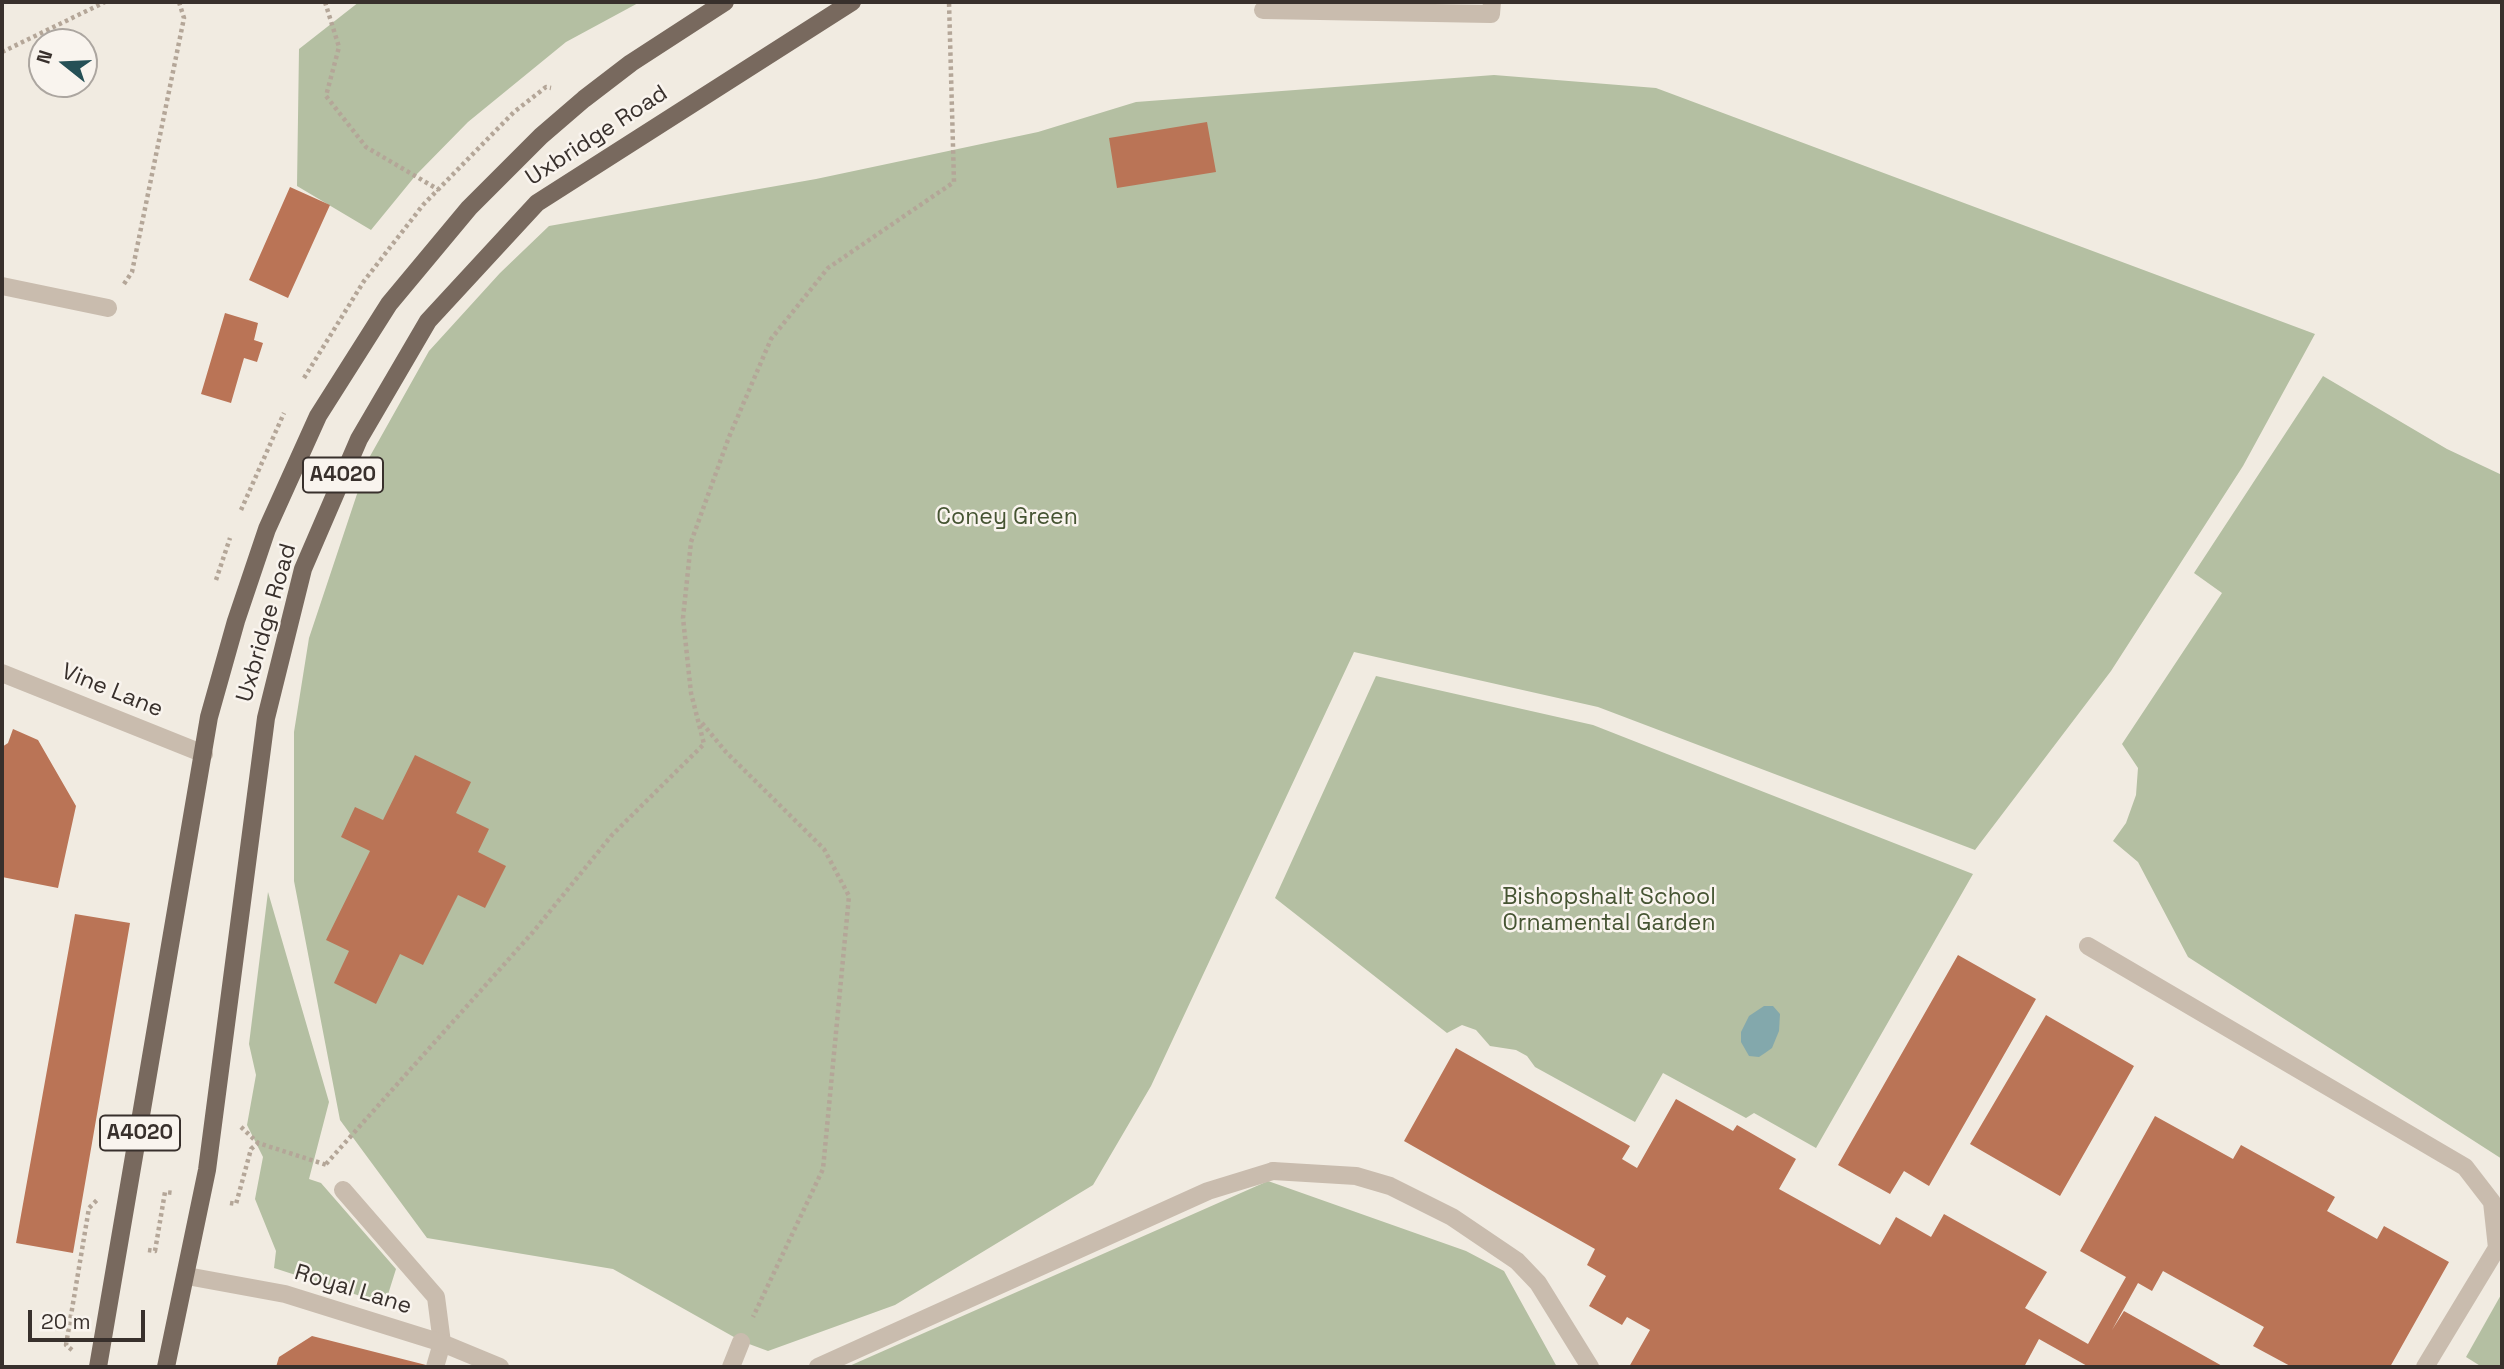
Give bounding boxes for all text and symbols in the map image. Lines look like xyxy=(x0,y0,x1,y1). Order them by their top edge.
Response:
north arrow xyxy=(28,28,98,98)
text: N xyxy=(31,47,58,67)
street label: Uxbridge Road xyxy=(521,80,673,192)
road number: A4020 xyxy=(303,458,383,492)
park label: Coney Green xyxy=(936,504,1078,532)
street label: Uxbridge Road xyxy=(231,541,303,705)
street label: Vine Lane xyxy=(57,658,167,724)
park label: Bishopshalt School Ornamental Garden xyxy=(1502,884,1716,938)
road number: A4020 xyxy=(100,1116,180,1150)
street label: Royal Lane xyxy=(291,1259,415,1321)
scale bar xyxy=(32,1296,149,1340)
text: 20 m xyxy=(41,1308,91,1335)

